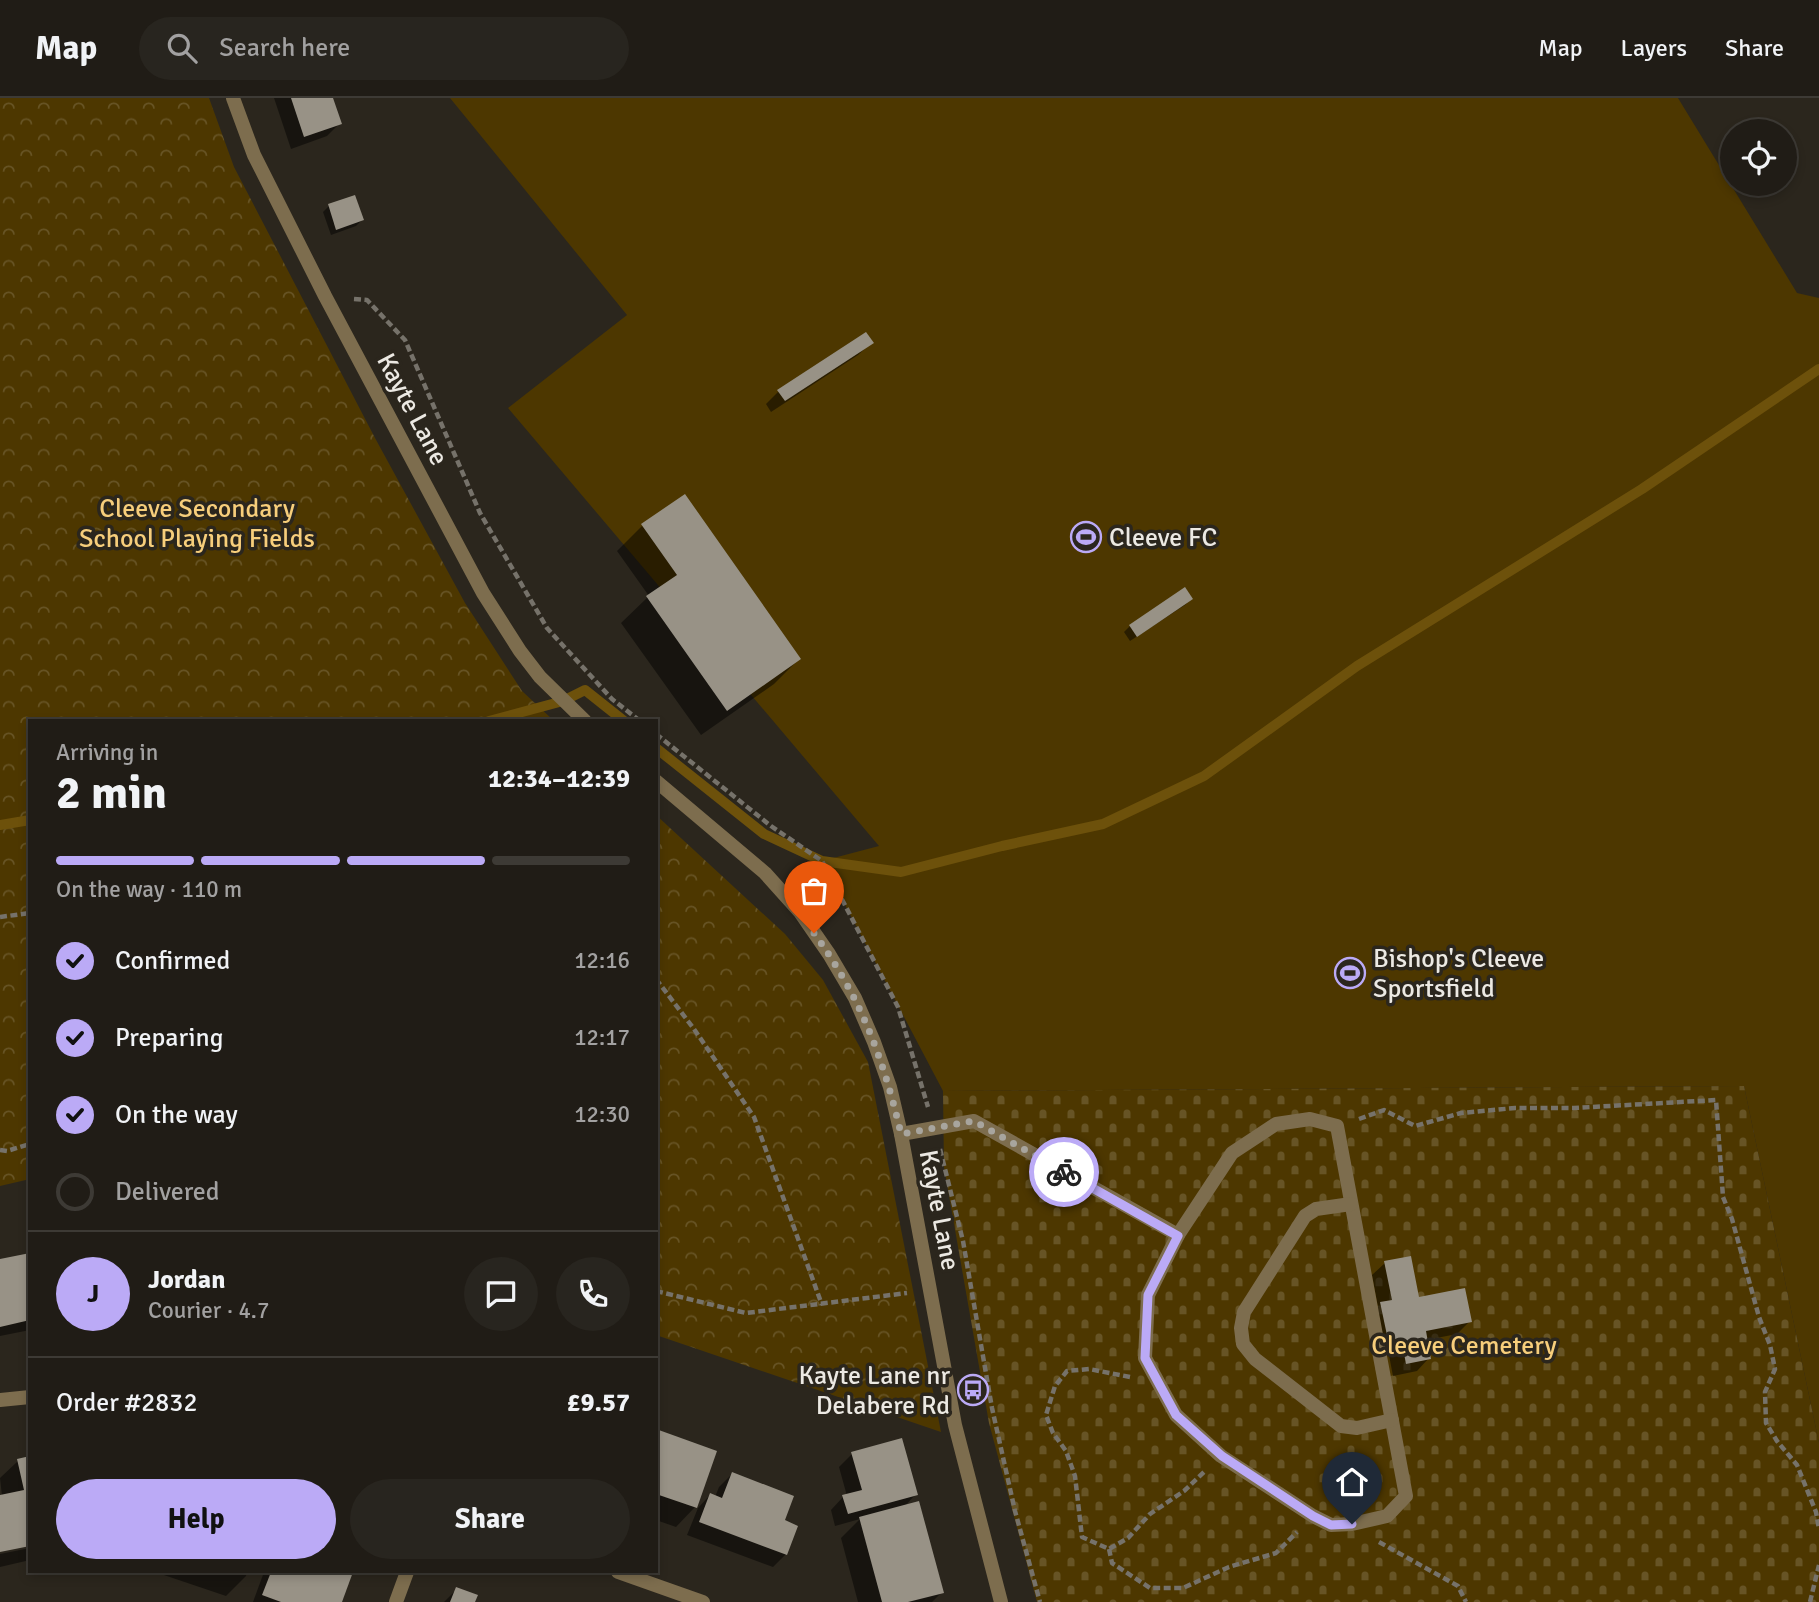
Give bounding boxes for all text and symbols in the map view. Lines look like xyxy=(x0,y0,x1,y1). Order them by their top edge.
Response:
search box xyxy=(139,17,629,80)
text: Map xyxy=(35,28,97,69)
icon: search xyxy=(163,29,201,67)
text: Search here xyxy=(219,32,350,64)
text: Map xyxy=(1538,33,1583,63)
text: Layers xyxy=(1621,33,1687,63)
text: Share xyxy=(1725,33,1784,63)
map controls xyxy=(1720,119,1797,196)
button: locate xyxy=(1720,119,1797,196)
street label: Kayte Lane xyxy=(369,348,455,471)
park label: Cleeve Secondary School Playing Fields xyxy=(79,493,315,555)
sports icon: Cleeve FC xyxy=(1069,520,1103,554)
place label: Cleeve FC xyxy=(1109,522,1217,554)
text: Arriving in xyxy=(56,738,158,767)
text: 12:34–12:39 xyxy=(488,763,630,795)
text: 2 min xyxy=(56,765,167,821)
pin xyxy=(784,861,844,933)
icon: bag xyxy=(795,872,833,910)
text: On the way · 110 m xyxy=(56,875,242,904)
icon: check xyxy=(56,942,94,980)
place label: Bishop's Cleeve Sportsfield xyxy=(1373,943,1544,1005)
text: Confirmed xyxy=(115,945,230,977)
text: 12:16 xyxy=(574,946,630,975)
sports icon: Bishop's Cleeve Sportsfield xyxy=(1333,956,1367,990)
icon: check xyxy=(56,1019,94,1057)
text: Preparing xyxy=(115,1022,223,1054)
text: 12:17 xyxy=(574,1023,630,1052)
icon: check xyxy=(56,1096,94,1134)
text: On the way xyxy=(115,1099,238,1131)
text: 12:30 xyxy=(574,1100,630,1129)
courier xyxy=(1029,1137,1099,1207)
street label: Kayte Lane xyxy=(912,1147,966,1273)
icon: bike xyxy=(1045,1153,1083,1191)
text: Delivered xyxy=(115,1176,220,1208)
button: chat xyxy=(464,1257,538,1331)
button: phone xyxy=(556,1257,630,1331)
text: Jordan xyxy=(148,1264,225,1296)
text: J xyxy=(87,1278,99,1310)
text: Courier · 4.7 xyxy=(148,1296,269,1325)
park label: Cleeve Cemetery xyxy=(1371,1330,1557,1362)
place label: Kayte Lane nr Delabere Rd xyxy=(798,1360,950,1422)
bus stop icon: Kayte Lane nr Delabere Rd xyxy=(956,1373,990,1407)
text: Order #2832 xyxy=(56,1387,197,1419)
text: £9.57 xyxy=(566,1387,630,1419)
pin xyxy=(1322,1452,1382,1524)
icon: home xyxy=(1333,1463,1371,1501)
button: Help xyxy=(56,1479,336,1559)
button: Share xyxy=(350,1479,630,1559)

